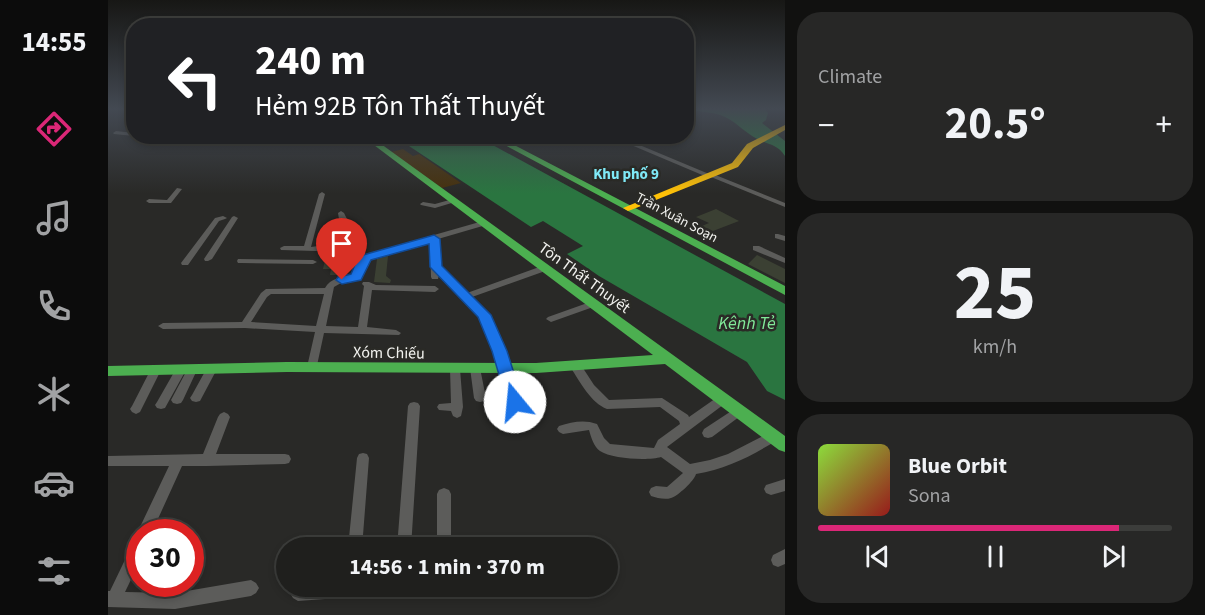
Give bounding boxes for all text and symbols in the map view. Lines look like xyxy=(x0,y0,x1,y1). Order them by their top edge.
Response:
text: 14:55 xyxy=(21,23,87,62)
text: 240 m xyxy=(255,31,366,91)
icon: left xyxy=(156,42,234,120)
text: Climate xyxy=(818,63,882,91)
text: Hẻm 92B Tôn Thất Thuyết xyxy=(255,87,545,126)
text: 20.5° xyxy=(944,92,1046,156)
text: − xyxy=(818,102,834,149)
text: + xyxy=(1156,102,1172,149)
icon: directions xyxy=(33,108,75,150)
district label: Khu phố 9 xyxy=(593,164,659,185)
street label: Trần Xuân Soạn xyxy=(632,188,721,248)
icon: music xyxy=(33,197,75,239)
pin xyxy=(316,218,367,280)
icon: arrive xyxy=(325,227,358,260)
street label: Tôn Thất Thuyết xyxy=(534,237,635,319)
text: 25 xyxy=(954,238,1036,349)
icon: phone xyxy=(33,285,75,327)
water label: Kênh Tẻ xyxy=(718,311,776,336)
text: km/h xyxy=(973,333,1017,361)
street label: Xóm Chiếu xyxy=(353,341,425,365)
position arrow xyxy=(483,370,547,434)
icon: climate xyxy=(33,373,75,415)
text: Blue Orbit xyxy=(908,450,1007,482)
icon: car xyxy=(33,462,75,504)
text: Sona xyxy=(908,482,951,510)
speed limit sign: 30 xyxy=(126,519,204,597)
icon: previous xyxy=(861,540,894,573)
icon: pause xyxy=(979,540,1012,573)
icon: next xyxy=(1097,540,1130,573)
icon: filters xyxy=(33,550,75,592)
text: 14:56 · 1 min · 370 m xyxy=(349,551,545,583)

